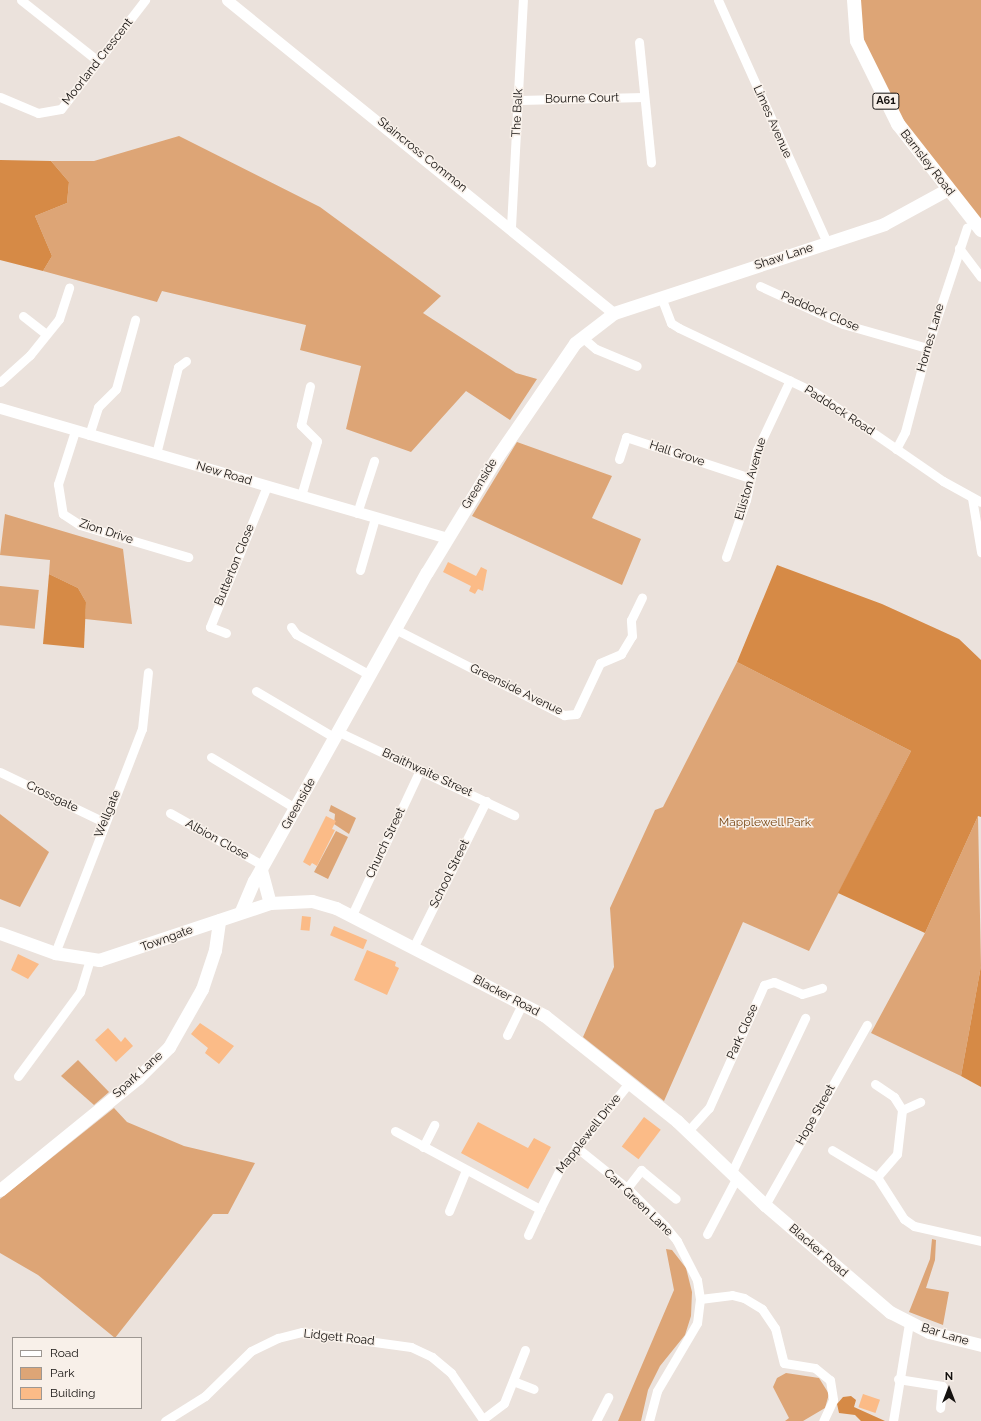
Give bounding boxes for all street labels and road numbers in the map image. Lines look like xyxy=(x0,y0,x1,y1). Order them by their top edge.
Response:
street label: Moorland Crescent xyxy=(60,16,136,108)
street label: Limes Avenue xyxy=(749,83,795,161)
street label: The Balk xyxy=(510,88,526,138)
street label: Bourne Court xyxy=(545,91,619,107)
road number: A61 xyxy=(872,92,900,110)
street label: Staincross Common xyxy=(374,114,470,196)
street label: Barnsley Road xyxy=(897,127,957,199)
street label: Shaw Lane xyxy=(753,241,815,273)
street label: Paddock Close xyxy=(779,289,861,335)
street label: Hornes Lane xyxy=(914,302,948,374)
street label: Paddock Road xyxy=(801,383,877,439)
street label: Elliston Avenue xyxy=(732,436,770,522)
street label: Hall Grove xyxy=(647,438,707,470)
street label: Greenside xyxy=(459,456,501,512)
street label: New Road xyxy=(194,459,254,489)
street label: Zion Drive xyxy=(77,517,135,547)
street label: Butterton Close xyxy=(212,522,258,608)
street label: Greenside Avenue xyxy=(467,661,565,719)
street label: Braithwaite Street xyxy=(379,746,475,800)
street label: Greenside xyxy=(279,776,319,832)
street label: Crossgate xyxy=(24,778,80,816)
street label: Wellgate xyxy=(92,788,124,840)
street label: Church Street xyxy=(363,805,409,881)
street label: Albion Close xyxy=(183,817,251,863)
street label: School Street xyxy=(427,837,473,911)
street label: Towngate xyxy=(139,923,195,955)
street label: Blacker Road xyxy=(470,972,542,1020)
street label: Park Close xyxy=(724,1002,762,1062)
street label: Spark Lane xyxy=(110,1049,166,1101)
street label: Hope Street xyxy=(794,1082,838,1148)
street label: Mapplewell Drive xyxy=(554,1091,624,1177)
street label: Carr Green Lane xyxy=(600,1166,676,1240)
street label: Blacker Road xyxy=(786,1221,850,1281)
street label: Bar Lane xyxy=(919,1321,971,1349)
street label: Lidgett Road xyxy=(303,1327,375,1349)

